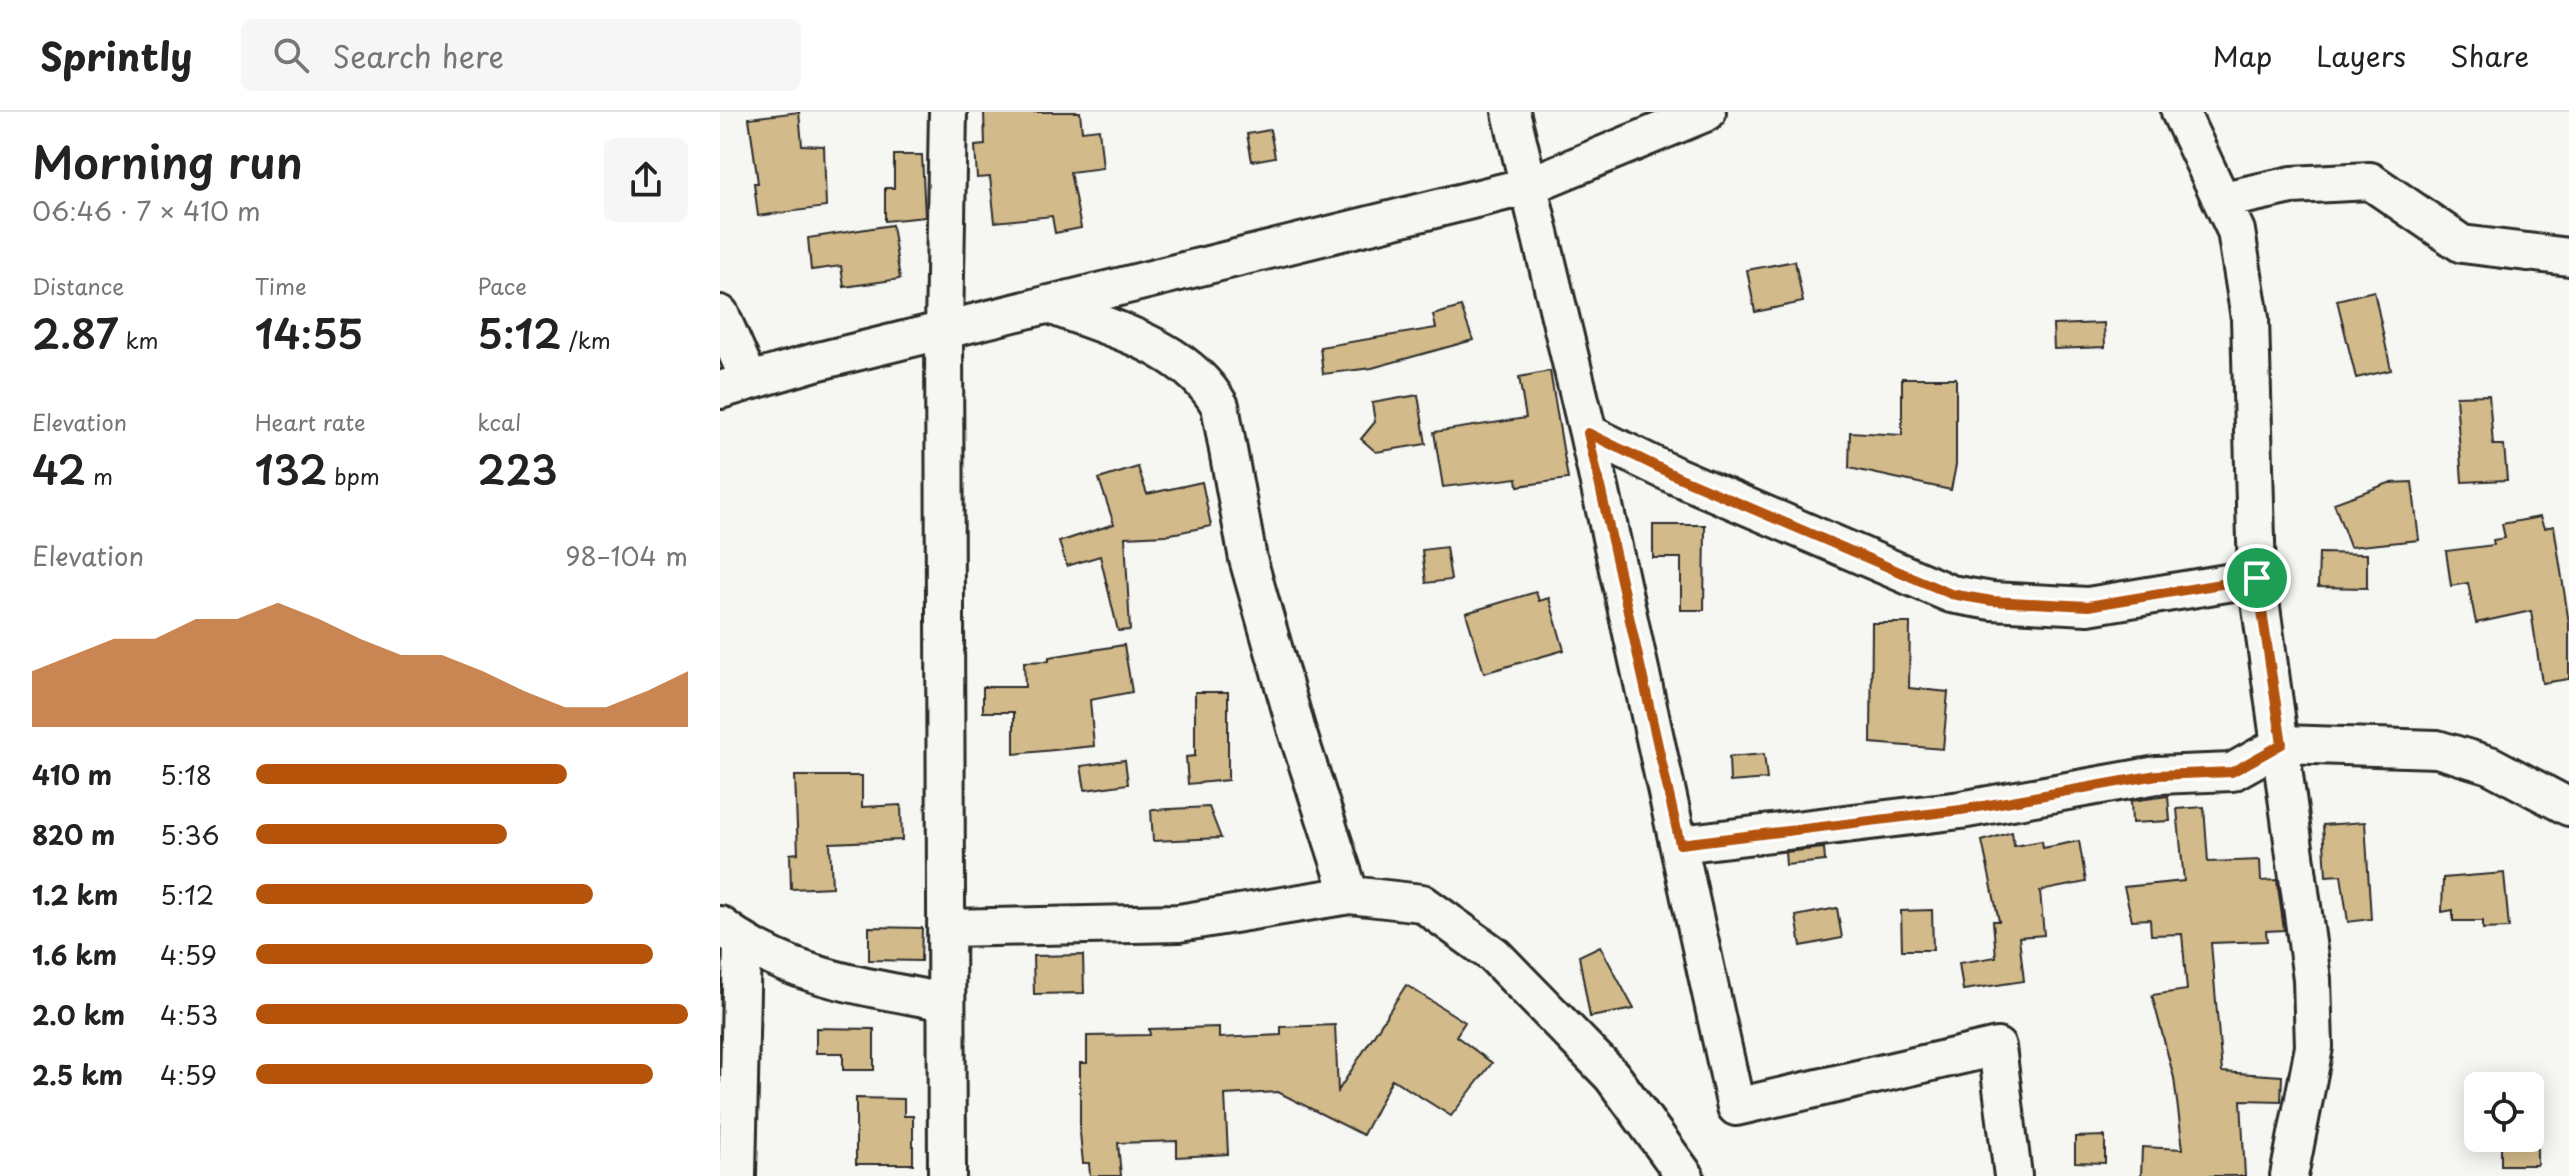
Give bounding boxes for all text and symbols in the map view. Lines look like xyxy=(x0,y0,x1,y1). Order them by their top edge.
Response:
search box xyxy=(241,19,801,91)
text: Sprintly xyxy=(40,27,193,84)
icon: search xyxy=(269,33,313,77)
text: Search here xyxy=(333,33,504,78)
text: Map xyxy=(2212,34,2272,77)
text: Layers xyxy=(2316,34,2406,77)
text: Share xyxy=(2450,34,2529,77)
text: Morning run xyxy=(32,128,303,194)
button: share xyxy=(604,138,688,222)
text: 06:46 · 7 × 410 m xyxy=(32,191,261,230)
text: Distance xyxy=(32,269,124,302)
text: Time xyxy=(255,269,307,302)
text: Pace xyxy=(477,269,527,302)
text: 2.87 xyxy=(32,302,118,363)
text: 14:55 xyxy=(255,302,363,363)
text: 5:12 xyxy=(477,302,562,363)
text: km xyxy=(118,323,159,356)
text: /km xyxy=(562,323,611,356)
text: Elevation xyxy=(32,405,127,438)
text: Heart rate xyxy=(255,405,366,438)
text: kcal xyxy=(477,405,521,438)
text: 42 xyxy=(32,438,86,499)
text: 132 xyxy=(255,438,327,499)
text: 223 xyxy=(477,438,557,499)
text: m xyxy=(86,459,113,492)
text: bpm xyxy=(327,459,380,492)
text: Elevation xyxy=(32,536,144,575)
text: 98–104 m xyxy=(565,536,688,575)
pin xyxy=(2223,544,2291,612)
icon: arrive xyxy=(2235,556,2279,600)
text: 410 m xyxy=(32,755,112,794)
text: 5:18 xyxy=(160,755,212,794)
text: 820 m xyxy=(32,815,115,854)
text: 5:36 xyxy=(160,815,220,854)
text: 1.2 km xyxy=(32,875,118,914)
text: 5:12 xyxy=(160,875,214,914)
text: 1.6 km xyxy=(32,935,117,974)
text: 4:59 xyxy=(160,935,217,974)
text: 2.0 km xyxy=(32,995,125,1034)
text: 4:53 xyxy=(160,995,218,1034)
text: 2.5 km xyxy=(32,1055,123,1094)
text: 4:59 xyxy=(160,1055,217,1094)
map controls xyxy=(2464,1072,2544,1152)
button: locate xyxy=(2464,1072,2544,1152)

